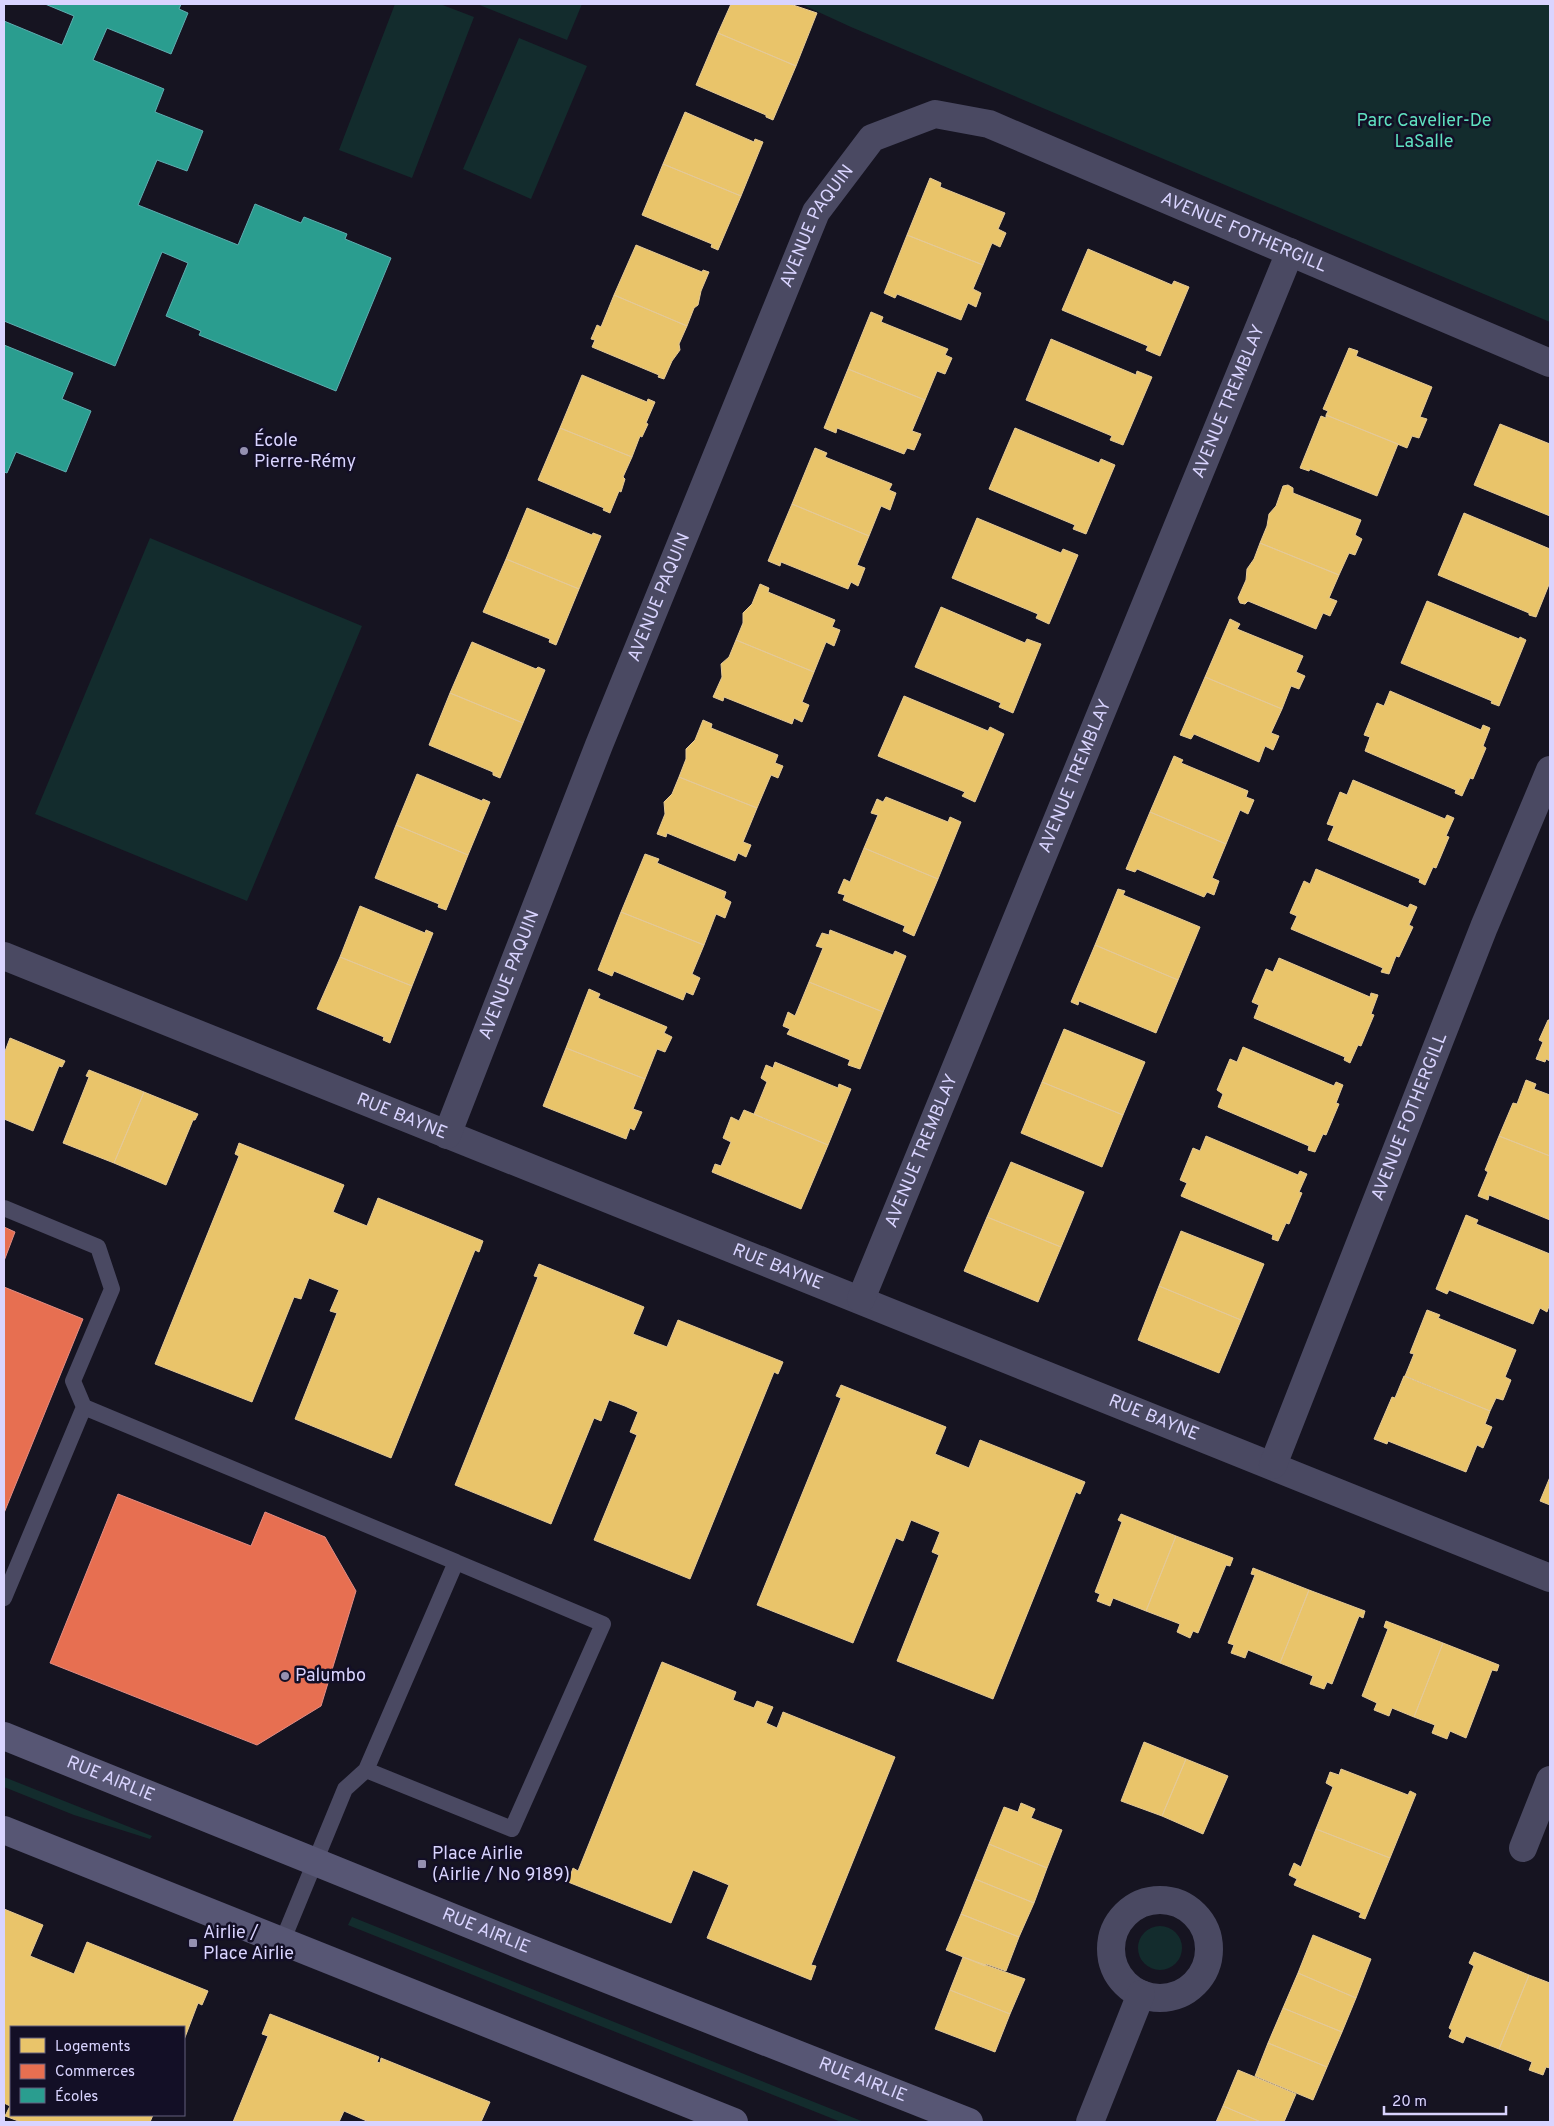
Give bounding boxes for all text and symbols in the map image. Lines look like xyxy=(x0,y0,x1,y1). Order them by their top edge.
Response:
park label: Parc Cavelier-De LaSalle xyxy=(1357,110,1491,154)
street label: AVENUE PAQUIN xyxy=(775,160,859,291)
street label: AVENUE FOTHERGILL xyxy=(1157,187,1330,278)
street label: AVENUE TREMBLAY xyxy=(1187,321,1270,482)
place label: École Pierre-Rémy xyxy=(254,428,356,474)
marker: École Pierre-Rémy xyxy=(238,445,250,457)
street label: AVENUE PAQUIN xyxy=(623,530,696,665)
street label: AVENUE TREMBLAY xyxy=(1034,696,1117,856)
street label: AVENUE PAQUIN xyxy=(474,907,545,1043)
street label: AVENUE FOTHERGILL xyxy=(1366,1030,1453,1204)
street label: AVENUE TREMBLAY xyxy=(880,1071,963,1231)
street label: RUE BAYNE xyxy=(353,1088,451,1145)
street label: RUE BAYNE xyxy=(729,1239,827,1296)
street label: RUE BAYNE xyxy=(1105,1389,1202,1446)
place label: Palumbo xyxy=(295,1665,366,1688)
marker: Palumbo xyxy=(279,1670,291,1682)
street label: RUE AIRLIE xyxy=(63,1751,158,1807)
place label: Place Airlie (Airlie / No 9189) xyxy=(432,1843,570,1887)
marker: Place Airlie (Airlie / No 9189) xyxy=(416,1858,428,1870)
street label: RUE AIRLIE xyxy=(438,1903,534,1959)
place label: Airlie / Place Airlie xyxy=(203,1922,294,1966)
marker: Airlie / Place Airlie xyxy=(187,1937,199,1949)
legend xyxy=(10,2026,185,2116)
text: Logements xyxy=(55,2038,131,2057)
street label: RUE AIRLIE xyxy=(815,2052,910,2108)
text: Commerces xyxy=(55,2063,135,2082)
scale bar xyxy=(1384,2084,1506,2116)
text: Écoles xyxy=(55,2087,98,2107)
text: 20 m xyxy=(1392,2093,1427,2112)

